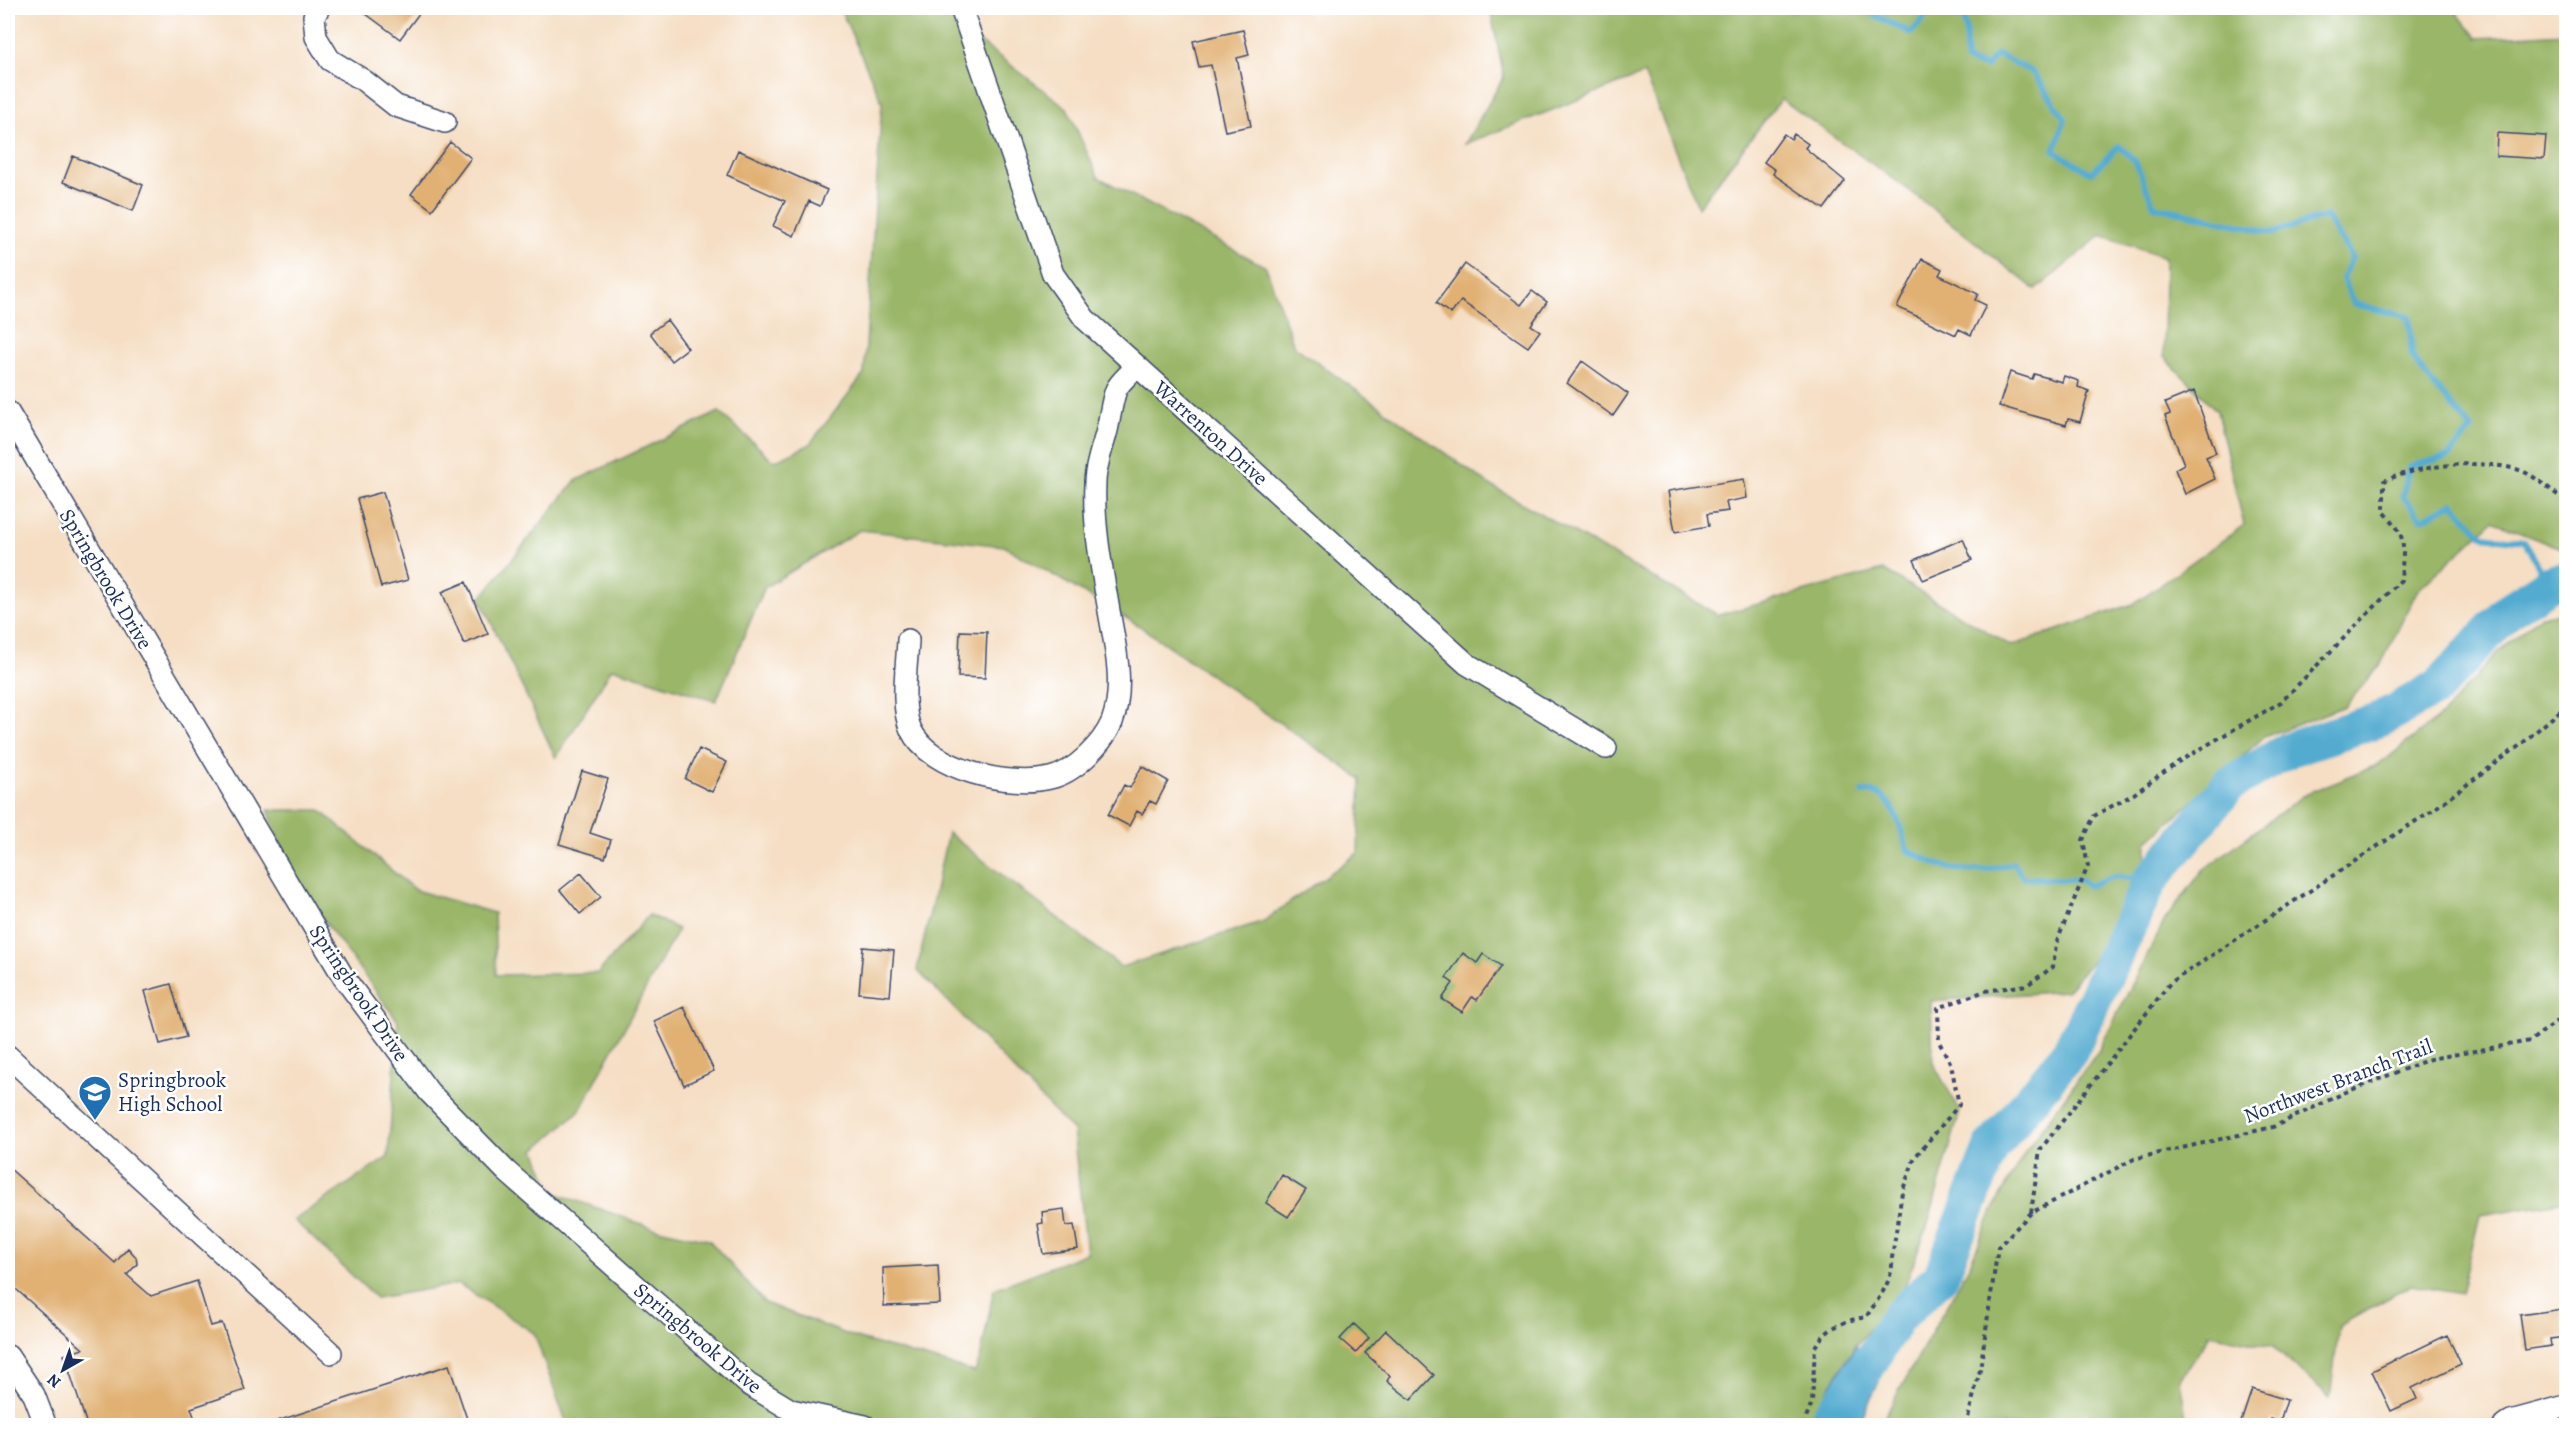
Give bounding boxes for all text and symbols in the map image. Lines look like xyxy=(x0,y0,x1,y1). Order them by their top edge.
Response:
street label: Warrenton Drive xyxy=(1147,374,1274,492)
street label: Springbrook Drive xyxy=(53,503,159,655)
street label: Springbrook Drive xyxy=(303,919,415,1067)
street label: Northwest Branch Trail xyxy=(2240,1032,2436,1130)
place label: Springbrook High School xyxy=(118,1066,227,1118)
school or university icon: Springbrook High School xyxy=(77,1074,113,1121)
street label: Springbrook Drive xyxy=(628,1276,768,1400)
north arrow xyxy=(33,1340,93,1400)
text: N xyxy=(42,1368,66,1393)

